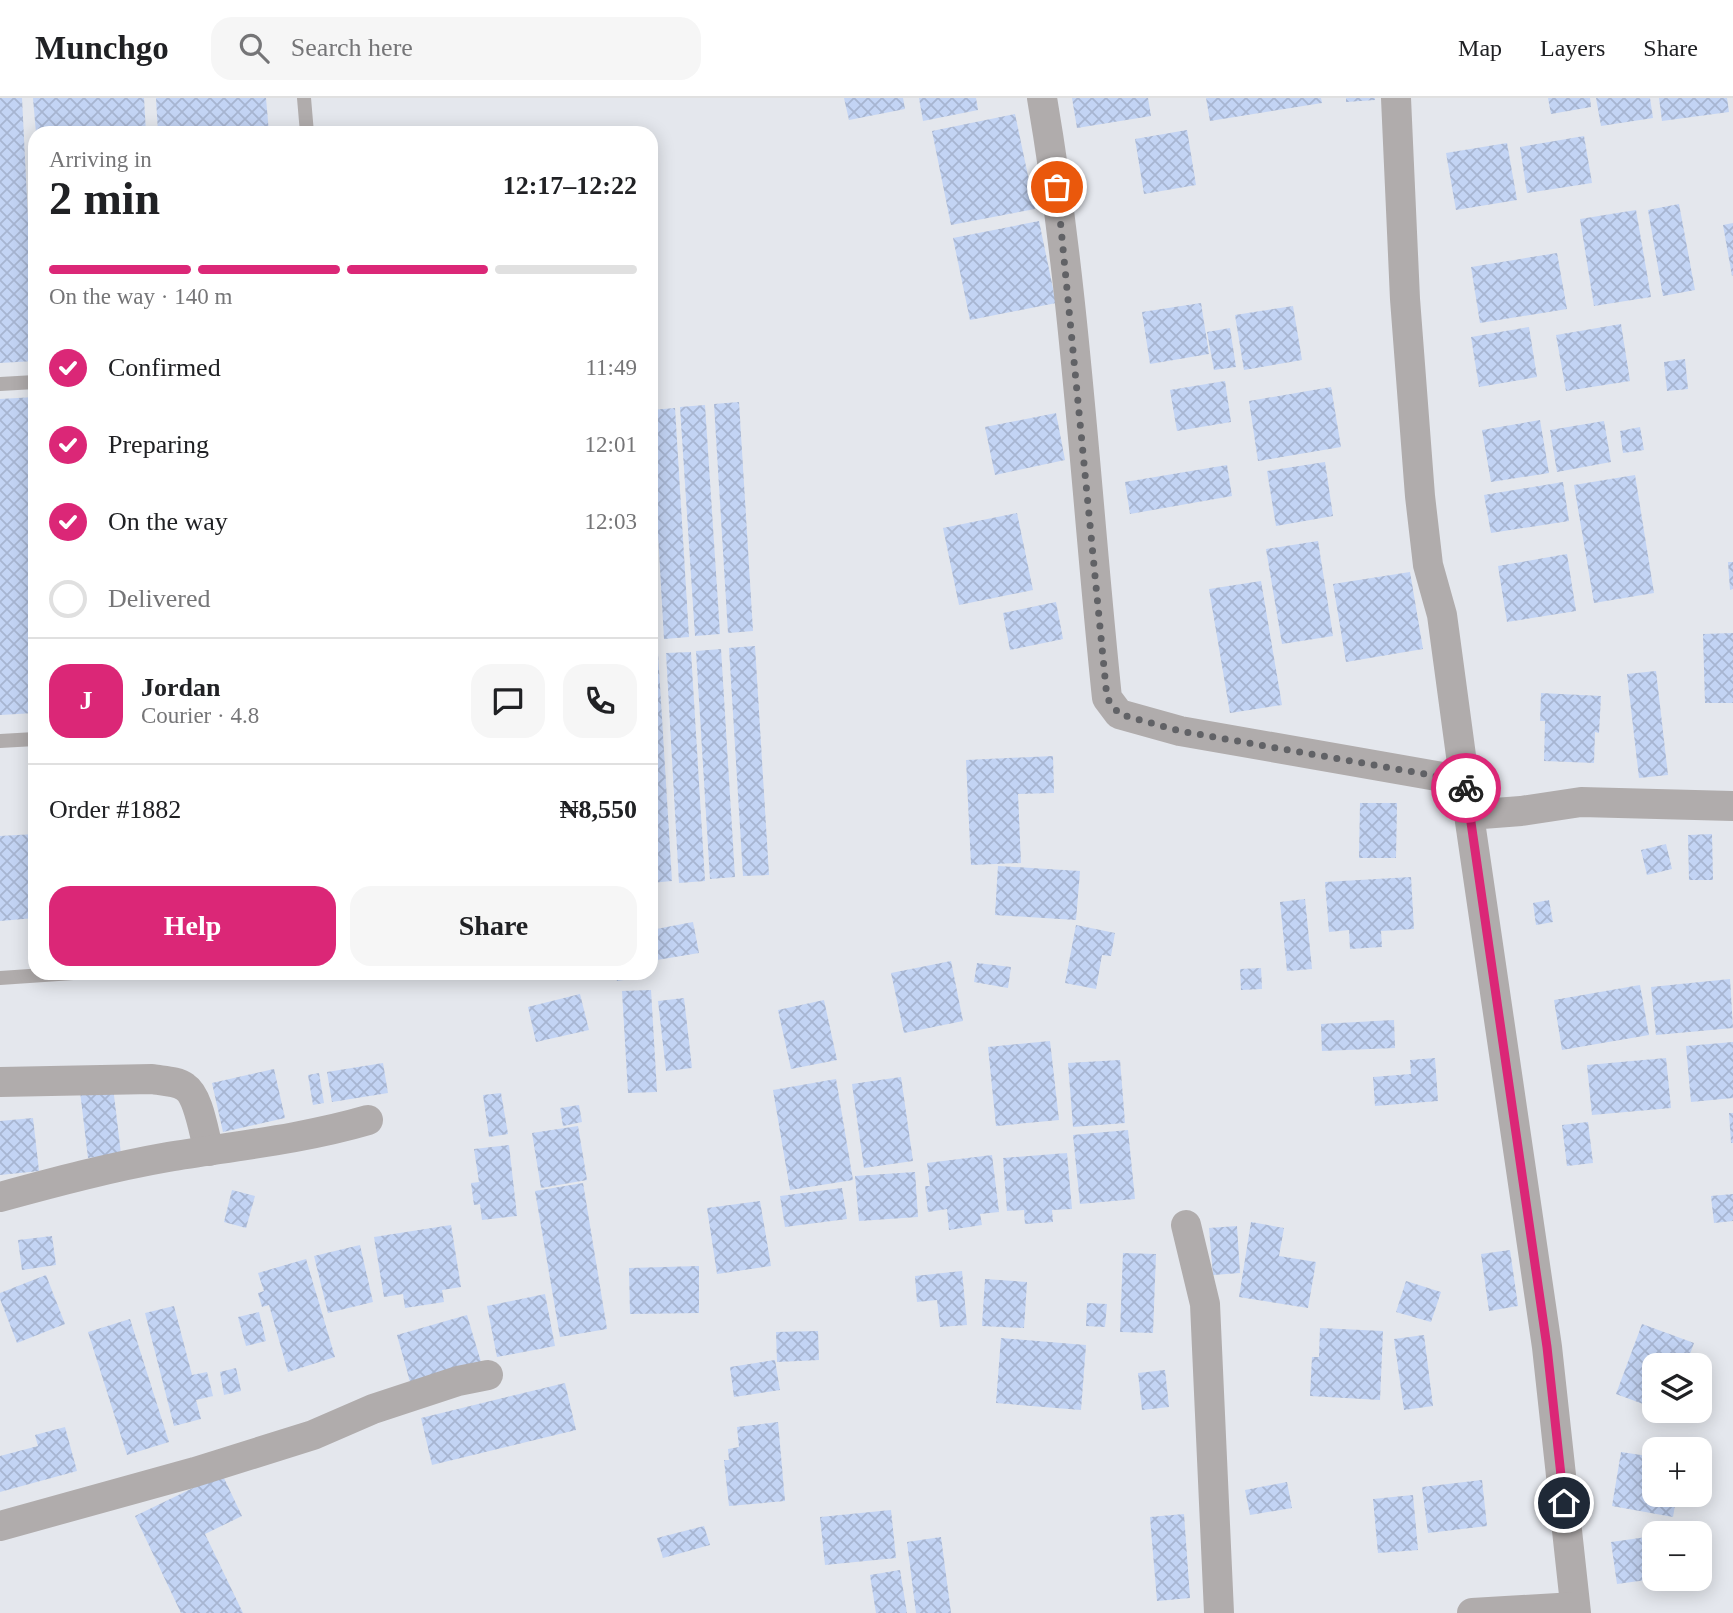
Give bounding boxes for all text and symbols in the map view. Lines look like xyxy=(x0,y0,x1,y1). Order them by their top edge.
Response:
search box xyxy=(211,17,701,80)
icon: search xyxy=(235,29,273,67)
text: Munchgo xyxy=(35,30,169,66)
text: Search here xyxy=(291,33,413,62)
text: Map xyxy=(1458,35,1502,61)
text: Layers xyxy=(1540,35,1605,61)
text: Share xyxy=(1643,35,1698,61)
text: Arriving in xyxy=(49,147,152,172)
pin xyxy=(1027,157,1087,217)
icon: bag xyxy=(1038,168,1076,206)
text: 12:17–12:22 xyxy=(503,171,637,200)
text: 2 min xyxy=(49,173,160,224)
text: On the way · 140 m xyxy=(49,284,232,309)
icon: check xyxy=(49,349,87,387)
text: Confirmed xyxy=(108,353,221,382)
text: 11:49 xyxy=(585,355,637,380)
icon: check xyxy=(49,426,87,464)
text: Preparing xyxy=(108,430,209,459)
text: 12:01 xyxy=(585,432,637,457)
icon: check xyxy=(49,503,87,541)
text: On the way xyxy=(108,507,228,536)
text: 12:03 xyxy=(585,509,637,534)
text: Delivered xyxy=(108,584,211,613)
button: chat xyxy=(471,664,545,738)
button: phone xyxy=(563,664,637,738)
text: Jordan xyxy=(141,673,220,702)
text: J xyxy=(80,686,93,715)
text: Courier · 4.8 xyxy=(141,703,259,728)
courier xyxy=(1431,753,1501,823)
icon: bike xyxy=(1447,769,1485,807)
text: Order #1882 xyxy=(49,795,181,824)
text: ₦8,550 xyxy=(560,795,637,824)
button: Help xyxy=(49,886,336,966)
button: Share xyxy=(350,886,637,966)
map controls xyxy=(1642,1353,1712,1591)
button: layers xyxy=(1642,1353,1712,1423)
button: + xyxy=(1642,1437,1712,1507)
pin xyxy=(1534,1473,1594,1533)
icon: home xyxy=(1545,1484,1583,1522)
button: − xyxy=(1642,1521,1712,1591)

